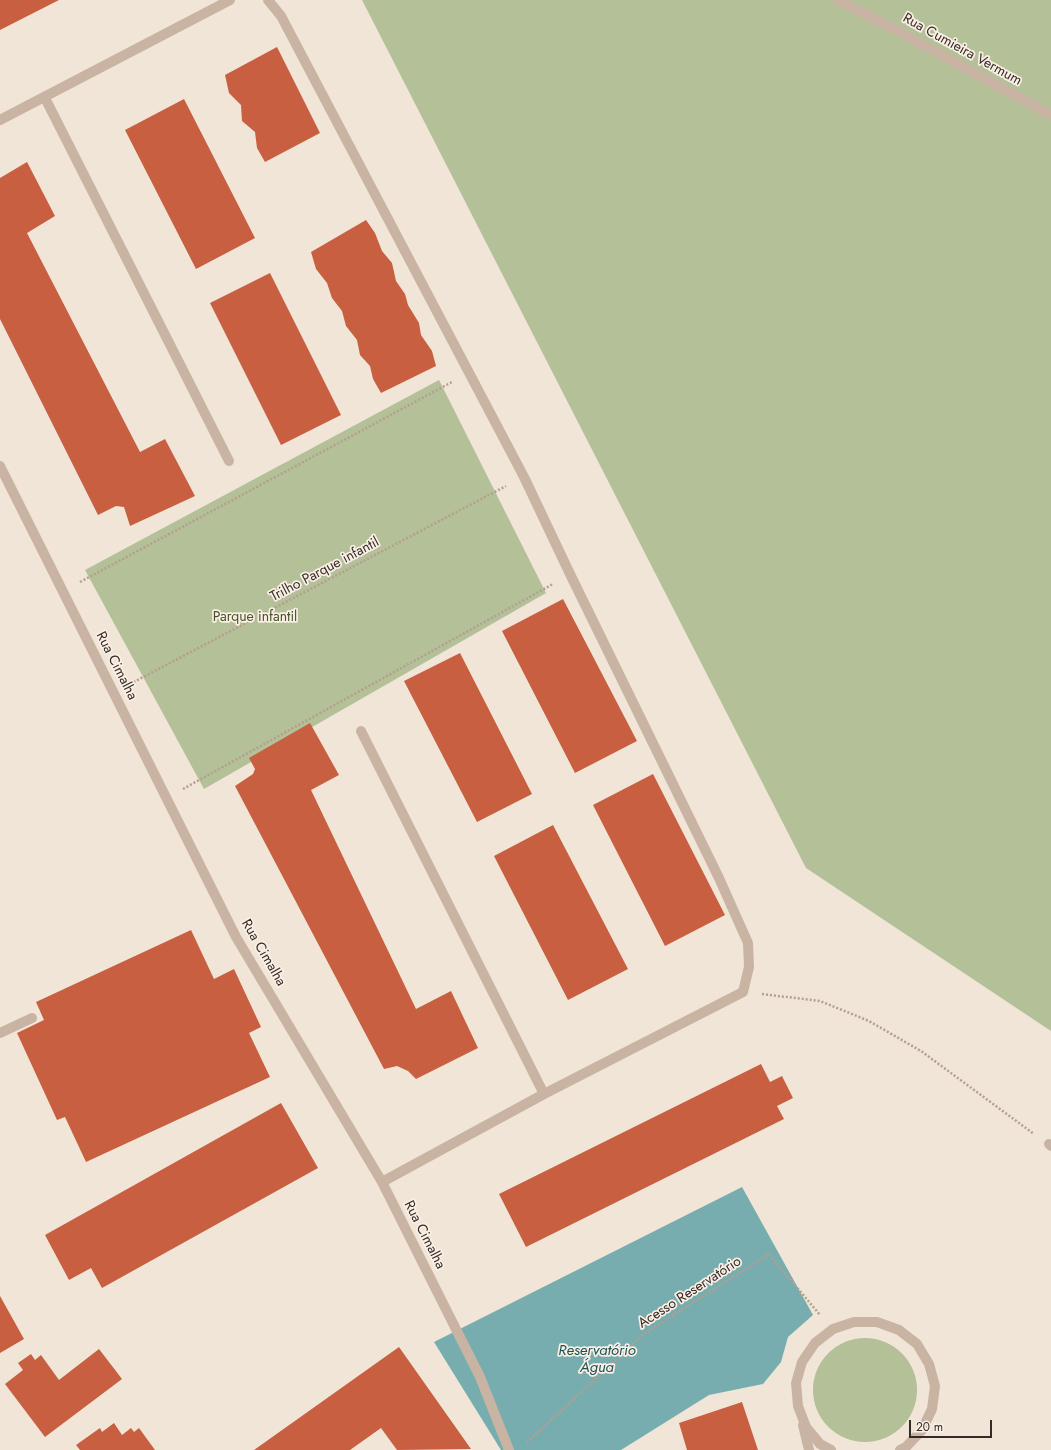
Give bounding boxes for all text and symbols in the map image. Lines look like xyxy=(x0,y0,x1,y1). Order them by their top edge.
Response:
street label: Rua Cumieira Vermum xyxy=(900,10,1024,90)
street label: Trilho Parque infantil xyxy=(268,534,382,606)
park label: Parque infantil xyxy=(213,610,297,626)
street label: Rua Cimalha xyxy=(92,629,140,703)
street label: Rua Cimalha xyxy=(237,917,289,989)
street label: Rua Cimalha xyxy=(400,1198,448,1272)
street label: Acesso Reservatório xyxy=(635,1253,745,1333)
water label: Reservatório Água xyxy=(558,1342,636,1377)
scale bar xyxy=(911,1412,994,1438)
text: 20 m xyxy=(916,1418,943,1436)

